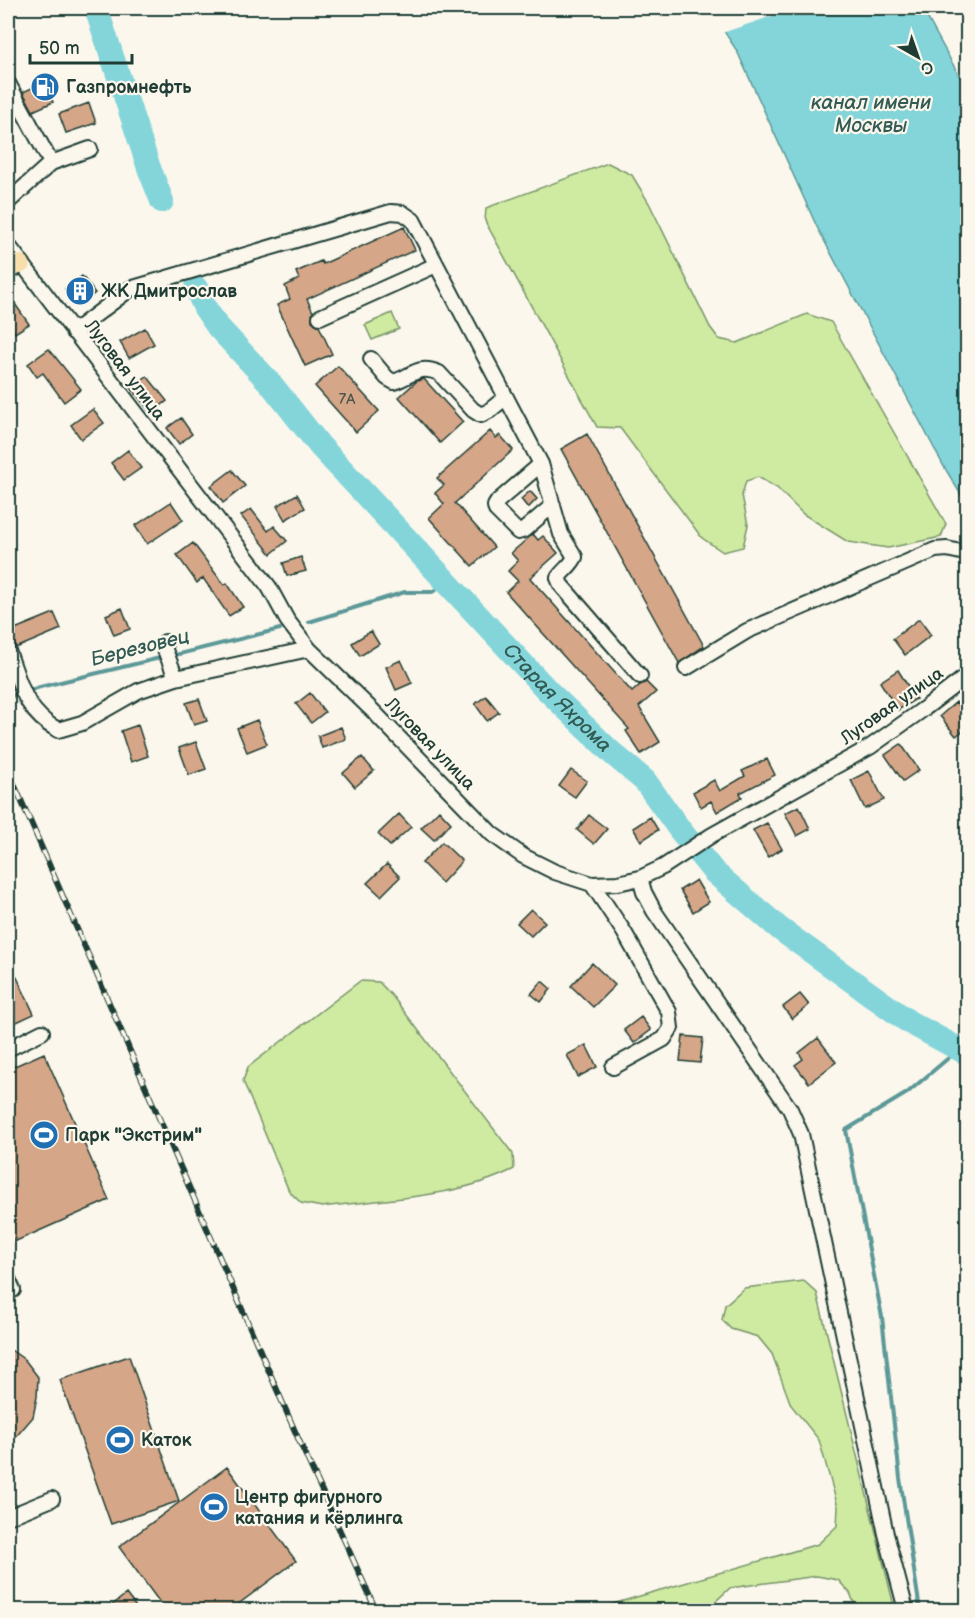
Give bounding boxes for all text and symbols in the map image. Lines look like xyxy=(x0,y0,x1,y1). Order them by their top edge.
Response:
scale bar xyxy=(30,27,132,65)
north arrow xyxy=(888,27,948,87)
text: 50 m xyxy=(39,38,80,59)
text: С xyxy=(916,56,937,78)
fuel station icon: Газпромнефть xyxy=(29,71,61,103)
place label: Газпромнефть xyxy=(66,77,192,98)
water label: канал имени Москвы xyxy=(811,91,931,138)
building icon: ЖК Дмитрослав xyxy=(64,275,96,307)
place label: ЖК Дмитрослав xyxy=(101,281,237,302)
street label: Луговая улица xyxy=(80,315,170,425)
house number: 7А xyxy=(339,390,356,409)
water label: Березовец xyxy=(88,624,192,672)
water label: Старая Яхрома xyxy=(498,639,616,758)
street label: Луговая улица xyxy=(836,663,948,750)
street label: Луговая улица xyxy=(380,693,480,795)
sports icon: Парк "Экстрим" xyxy=(28,1119,60,1151)
place label: Парк "Экстрим" xyxy=(65,1125,202,1146)
sports icon: Каток xyxy=(104,1424,136,1456)
place label: Каток xyxy=(141,1430,192,1451)
place label: Центр фигурного катания и кёрлинга xyxy=(235,1487,403,1529)
sports icon: Центр фигурного катания и кёрлинга xyxy=(198,1491,230,1523)

